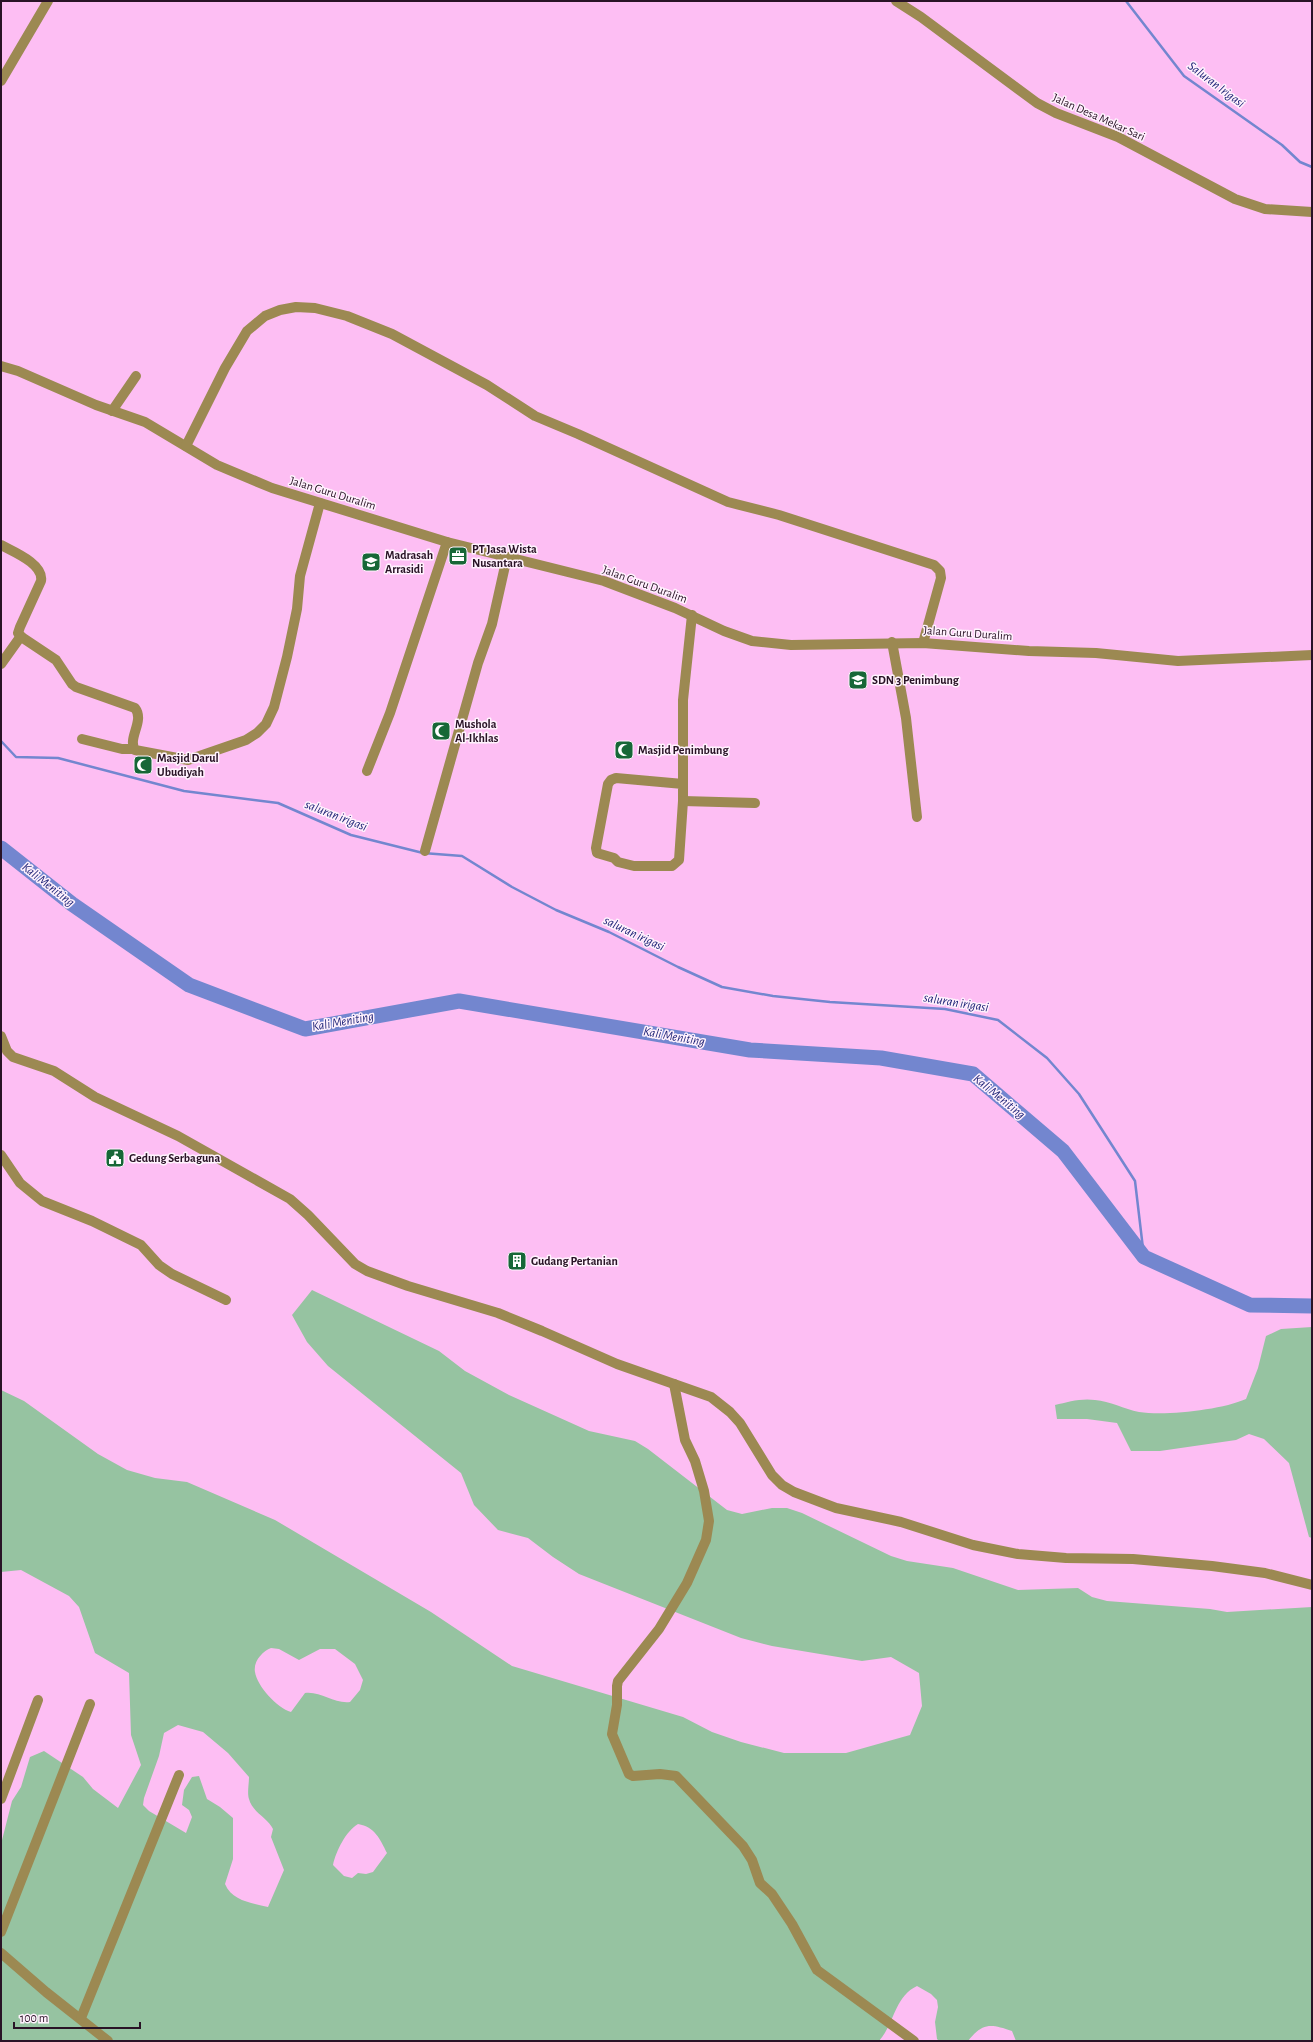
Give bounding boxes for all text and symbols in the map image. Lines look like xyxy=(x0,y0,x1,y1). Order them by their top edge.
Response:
water label: Saluran Irigasi xyxy=(1185,60,1247,111)
street label: Jalan Desa Mekar Sari xyxy=(1051,91,1147,143)
street label: Jalan Guru Duralim xyxy=(289,474,377,512)
place label: PT Jasa Wista Nusantara xyxy=(472,543,537,569)
office icon: PT Jasa Wista Nusantara xyxy=(447,545,469,567)
place label: Madrasah Arrasidi xyxy=(385,549,433,575)
school or university icon: Madrasah Arrasidi xyxy=(360,551,382,573)
street label: Jalan Guru Duralim xyxy=(601,563,689,605)
street label: Jalan Guru Duralim xyxy=(923,624,1013,642)
school or university icon: SDN 3 Penimbung xyxy=(847,669,869,691)
place label: SDN 3 Penimbung xyxy=(872,674,960,686)
place label: Mushola Al-Ikhlas xyxy=(455,718,499,744)
mosque icon: Mushola Al-Ikhlas xyxy=(430,720,452,742)
mosque icon: Masjid Penimbung xyxy=(613,739,635,761)
place label: Masjid Penimbung xyxy=(638,744,729,757)
place label: Masjid Darul Ubudiyah xyxy=(157,752,219,779)
mosque icon: Masjid Darul Ubudiyah xyxy=(132,754,154,776)
water label: saluran irigasi xyxy=(302,798,369,834)
water label: Kali Meniting xyxy=(19,861,77,909)
water label: saluran irigasi xyxy=(601,914,667,954)
water label: saluran irigasi xyxy=(922,991,989,1015)
water label: Kali Meniting xyxy=(311,1010,375,1034)
water label: Kali Meniting xyxy=(642,1025,706,1049)
water label: Kali Meniting xyxy=(971,1072,1028,1122)
public building icon: Gedung Serbaguna xyxy=(104,1147,126,1169)
place label: Gedung Serbaguna xyxy=(129,1152,220,1164)
building icon: Gudang Pertanian xyxy=(506,1250,528,1272)
place label: Gudang Pertanian xyxy=(531,1255,618,1267)
scale bar xyxy=(14,2004,140,2030)
text: 100 m xyxy=(20,2012,48,2024)

